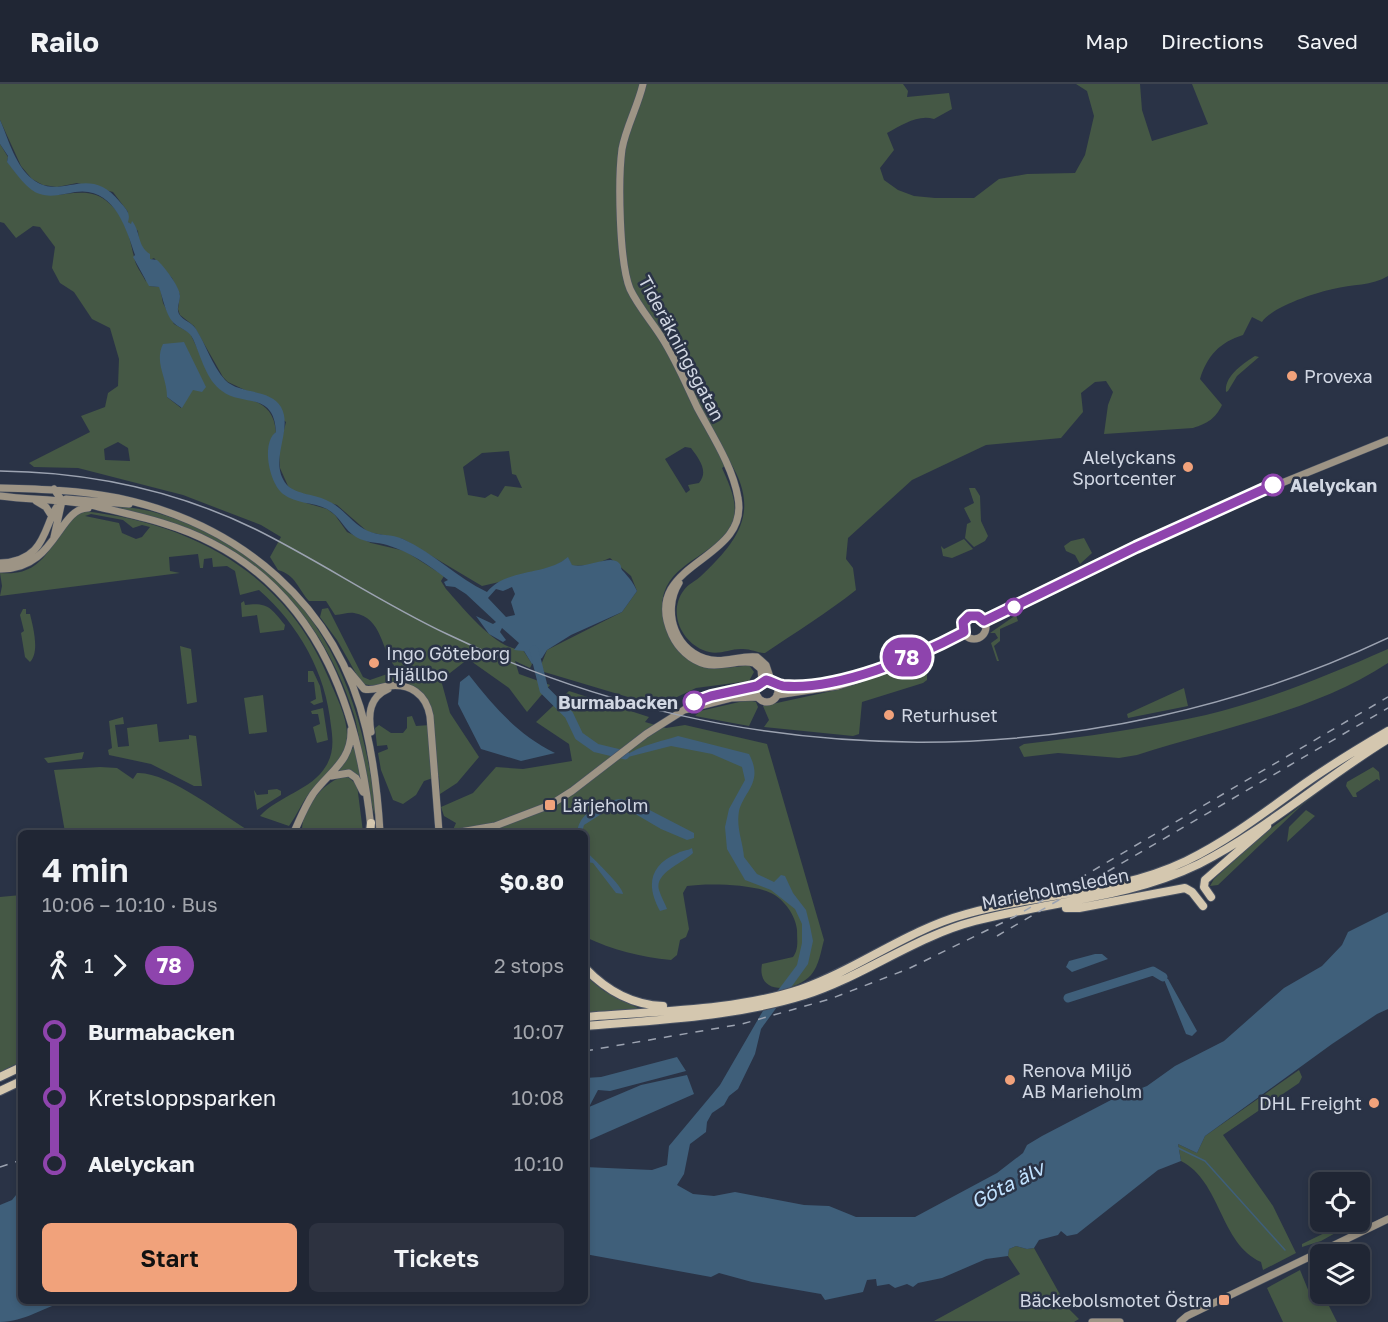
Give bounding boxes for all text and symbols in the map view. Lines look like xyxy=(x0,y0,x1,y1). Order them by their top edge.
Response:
text: Railo xyxy=(30,25,99,58)
text: Map xyxy=(1085,28,1128,54)
text: Directions xyxy=(1161,28,1264,54)
text: Saved xyxy=(1297,28,1358,54)
street label: Tideräkningsgatan xyxy=(634,271,730,425)
place label: Provexa xyxy=(1304,365,1373,387)
marker: Provexa xyxy=(1285,369,1299,383)
place label: Alelyckans Sportcenter xyxy=(1072,446,1176,489)
marker: Alelyckans Sportcenter xyxy=(1181,460,1195,474)
marker: Alelyckan xyxy=(1262,474,1284,496)
place label: Alelyckan xyxy=(1290,474,1377,496)
unlabelled marker xyxy=(1005,598,1023,616)
line badge: 78 xyxy=(880,638,934,676)
place label: Ingo Göteborg Hjällbo xyxy=(386,642,510,685)
text: 78 xyxy=(895,644,919,670)
marker: Ingo Göteborg Hjällbo xyxy=(367,656,381,670)
place label: Burmabacken xyxy=(558,691,678,713)
marker: Burmabacken xyxy=(683,691,705,713)
place label: Returhuset xyxy=(901,704,998,726)
marker: Returhuset xyxy=(882,708,896,722)
place label: Lärjeholm xyxy=(562,794,648,816)
marker: Lärjeholm xyxy=(543,798,557,812)
text: 4 min xyxy=(42,850,129,889)
street label: Marieholmsleden xyxy=(979,863,1131,913)
text: $0.80 xyxy=(500,868,564,895)
text: 10:06 – 10:10 · Bus xyxy=(42,892,218,916)
icon: walk xyxy=(42,949,75,982)
icon: forward xyxy=(103,949,136,982)
text: 78 xyxy=(157,952,182,978)
text: 1 xyxy=(84,953,94,977)
text: 2 stops xyxy=(494,953,564,977)
text: Burmabacken xyxy=(88,1018,235,1045)
text: 10:07 xyxy=(513,1019,564,1043)
place label: Renova Miljö AB Marieholm xyxy=(1022,1059,1142,1102)
marker: Renova Miljö AB Marieholm xyxy=(1003,1073,1017,1087)
text: Kretsloppsparken xyxy=(88,1084,276,1111)
text: 10:08 xyxy=(511,1085,564,1109)
place label: DHL Freight xyxy=(1259,1092,1362,1114)
marker: DHL Freight xyxy=(1367,1096,1381,1110)
text: Alelyckan xyxy=(88,1150,195,1177)
text: 10:10 xyxy=(514,1151,564,1175)
water label: Göta älv xyxy=(966,1154,1050,1213)
map controls xyxy=(1310,1172,1370,1304)
button: locate xyxy=(1310,1172,1370,1232)
button: Start xyxy=(42,1223,297,1292)
button: Tickets xyxy=(309,1223,564,1292)
button: layers xyxy=(1310,1244,1370,1304)
place label: Bäckebolsmotet Östra xyxy=(1019,1289,1212,1311)
marker: Bäckebolsmotet Östra xyxy=(1217,1293,1231,1307)

